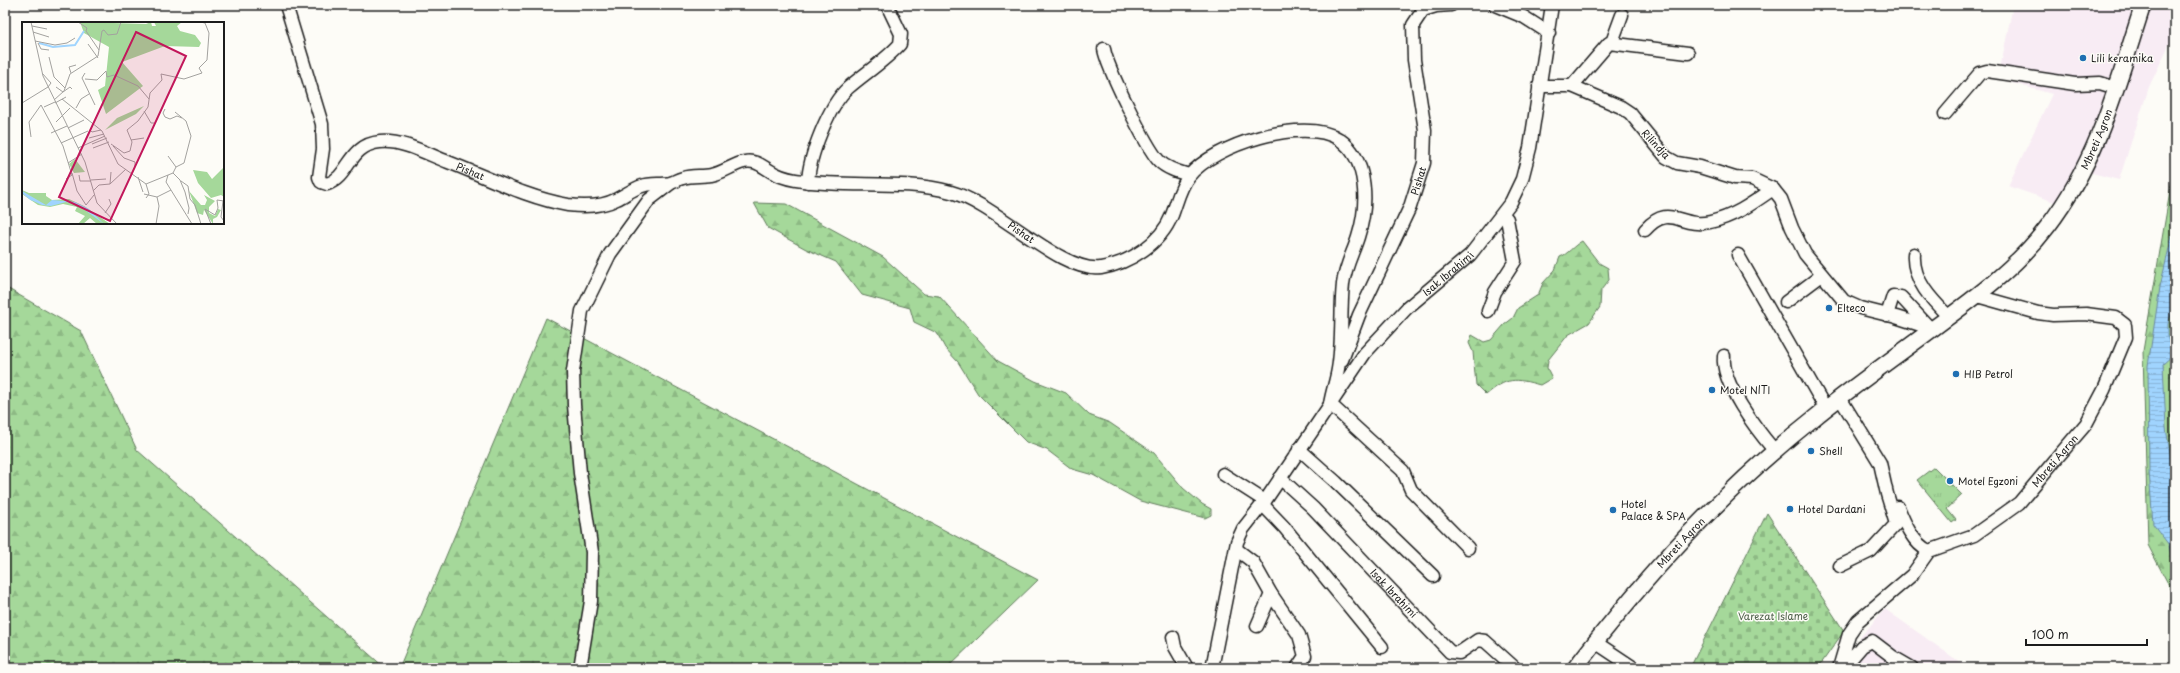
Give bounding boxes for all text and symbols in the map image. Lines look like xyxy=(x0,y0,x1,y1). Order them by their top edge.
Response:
inset map xyxy=(22,22,224,224)
place label: Lili keramika xyxy=(2091,50,2154,65)
marker: Lili keramika xyxy=(2078,53,2088,63)
street label: Mbreti Agron xyxy=(2076,107,2115,172)
street label: Rilindja xyxy=(1639,125,1675,162)
street label: Pishat xyxy=(454,158,487,183)
street label: Pishat xyxy=(1406,164,1429,197)
street label: Pishat xyxy=(1005,217,1038,246)
street label: Isak Ibrahimi xyxy=(1419,248,1477,299)
place label: Elteco xyxy=(1837,300,1866,315)
marker: Elteco xyxy=(1824,303,1834,313)
place label: HIB Petrol xyxy=(1964,366,2013,381)
marker: HIB Petrol xyxy=(1951,369,1961,379)
place label: Motel NITI xyxy=(1720,382,1770,397)
marker: Motel NITI xyxy=(1707,385,1717,395)
street label: Mbreti Agron xyxy=(2028,431,2081,490)
place label: Shell xyxy=(1819,443,1843,458)
marker: Shell xyxy=(1806,446,1816,456)
place label: Motel Egzoni xyxy=(1958,473,2018,488)
marker: Motel Egzoni xyxy=(1945,476,1955,486)
place label: Hotel Palace & SPA xyxy=(1621,496,1686,523)
place label: Hotel Dardani xyxy=(1798,501,1866,516)
marker: Hotel Dardani xyxy=(1785,504,1795,514)
marker: Hotel Palace & SPA xyxy=(1608,505,1618,515)
street label: Mbreti Agron xyxy=(1653,513,1708,571)
street label: Isak Ibrahimi xyxy=(1367,565,1421,621)
park label: Varezat Islame xyxy=(1738,608,1808,623)
scale bar xyxy=(2026,621,2147,647)
text: 100 m xyxy=(2032,625,2069,643)

